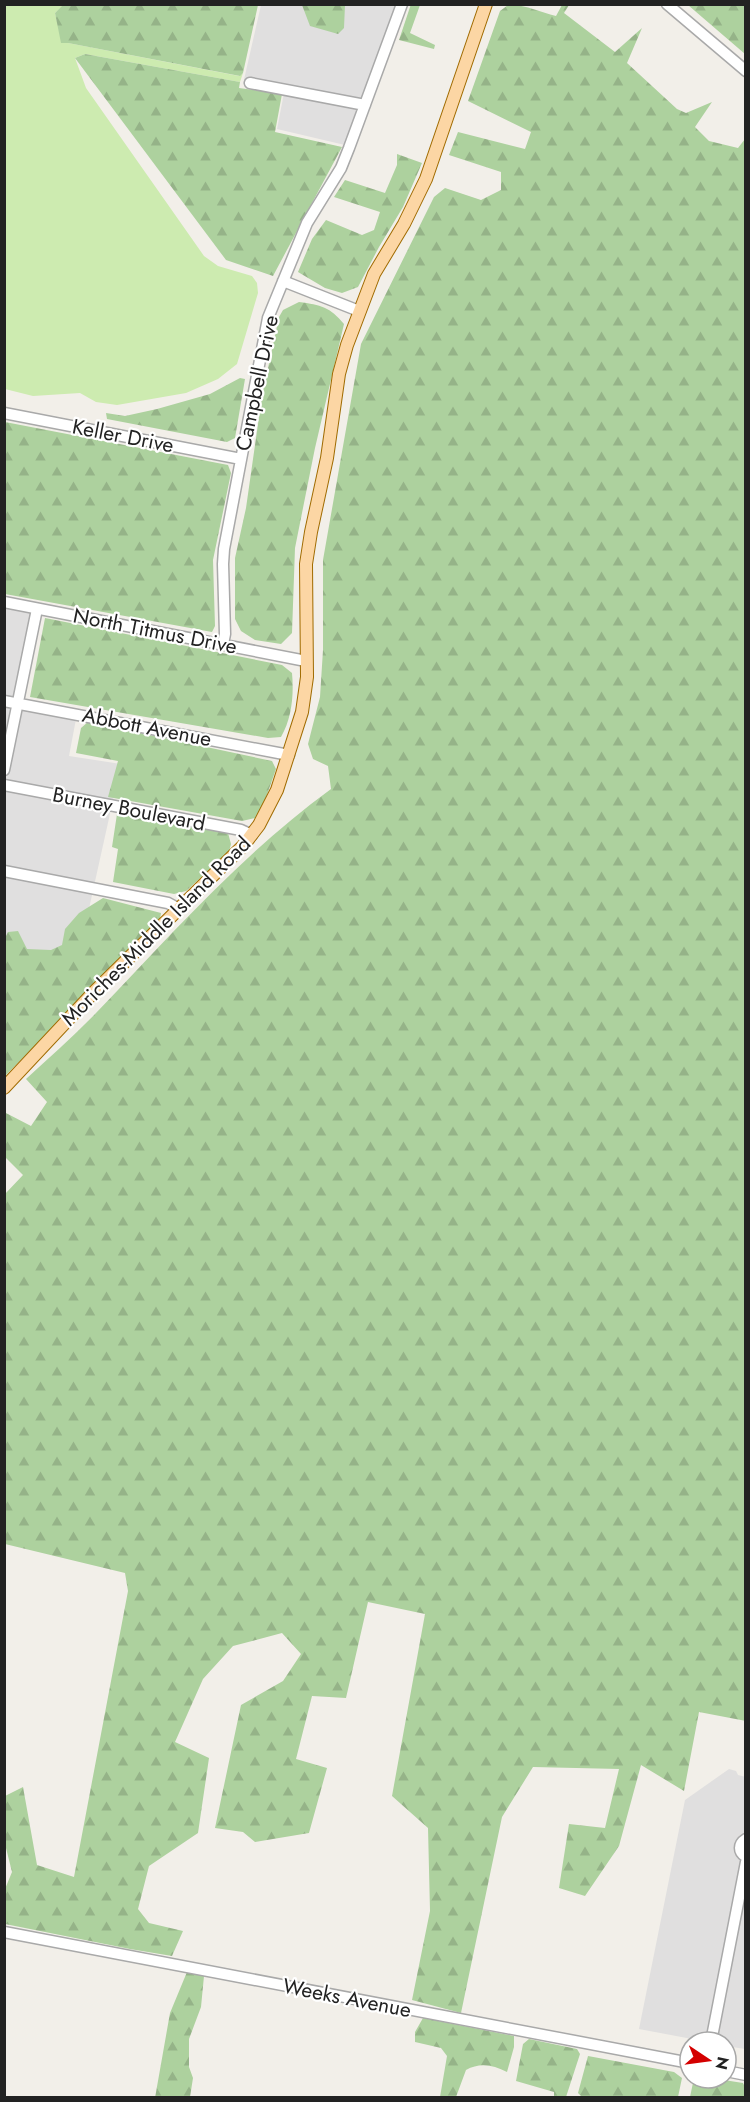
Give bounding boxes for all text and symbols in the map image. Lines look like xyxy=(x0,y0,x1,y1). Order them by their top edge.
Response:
street label: Campbell Drive xyxy=(228,312,286,454)
street label: Keller Drive xyxy=(70,411,176,461)
street label: North Titmus Drive xyxy=(70,600,240,662)
street label: Abbott Avenue xyxy=(80,700,214,754)
street label: Burney Boulevard xyxy=(50,779,208,839)
street label: Moriches-Middle Island Road xyxy=(54,829,258,1033)
street label: Weeks Avenue xyxy=(280,1971,414,2025)
north arrow xyxy=(678,2030,738,2090)
text: N xyxy=(709,2054,735,2072)

